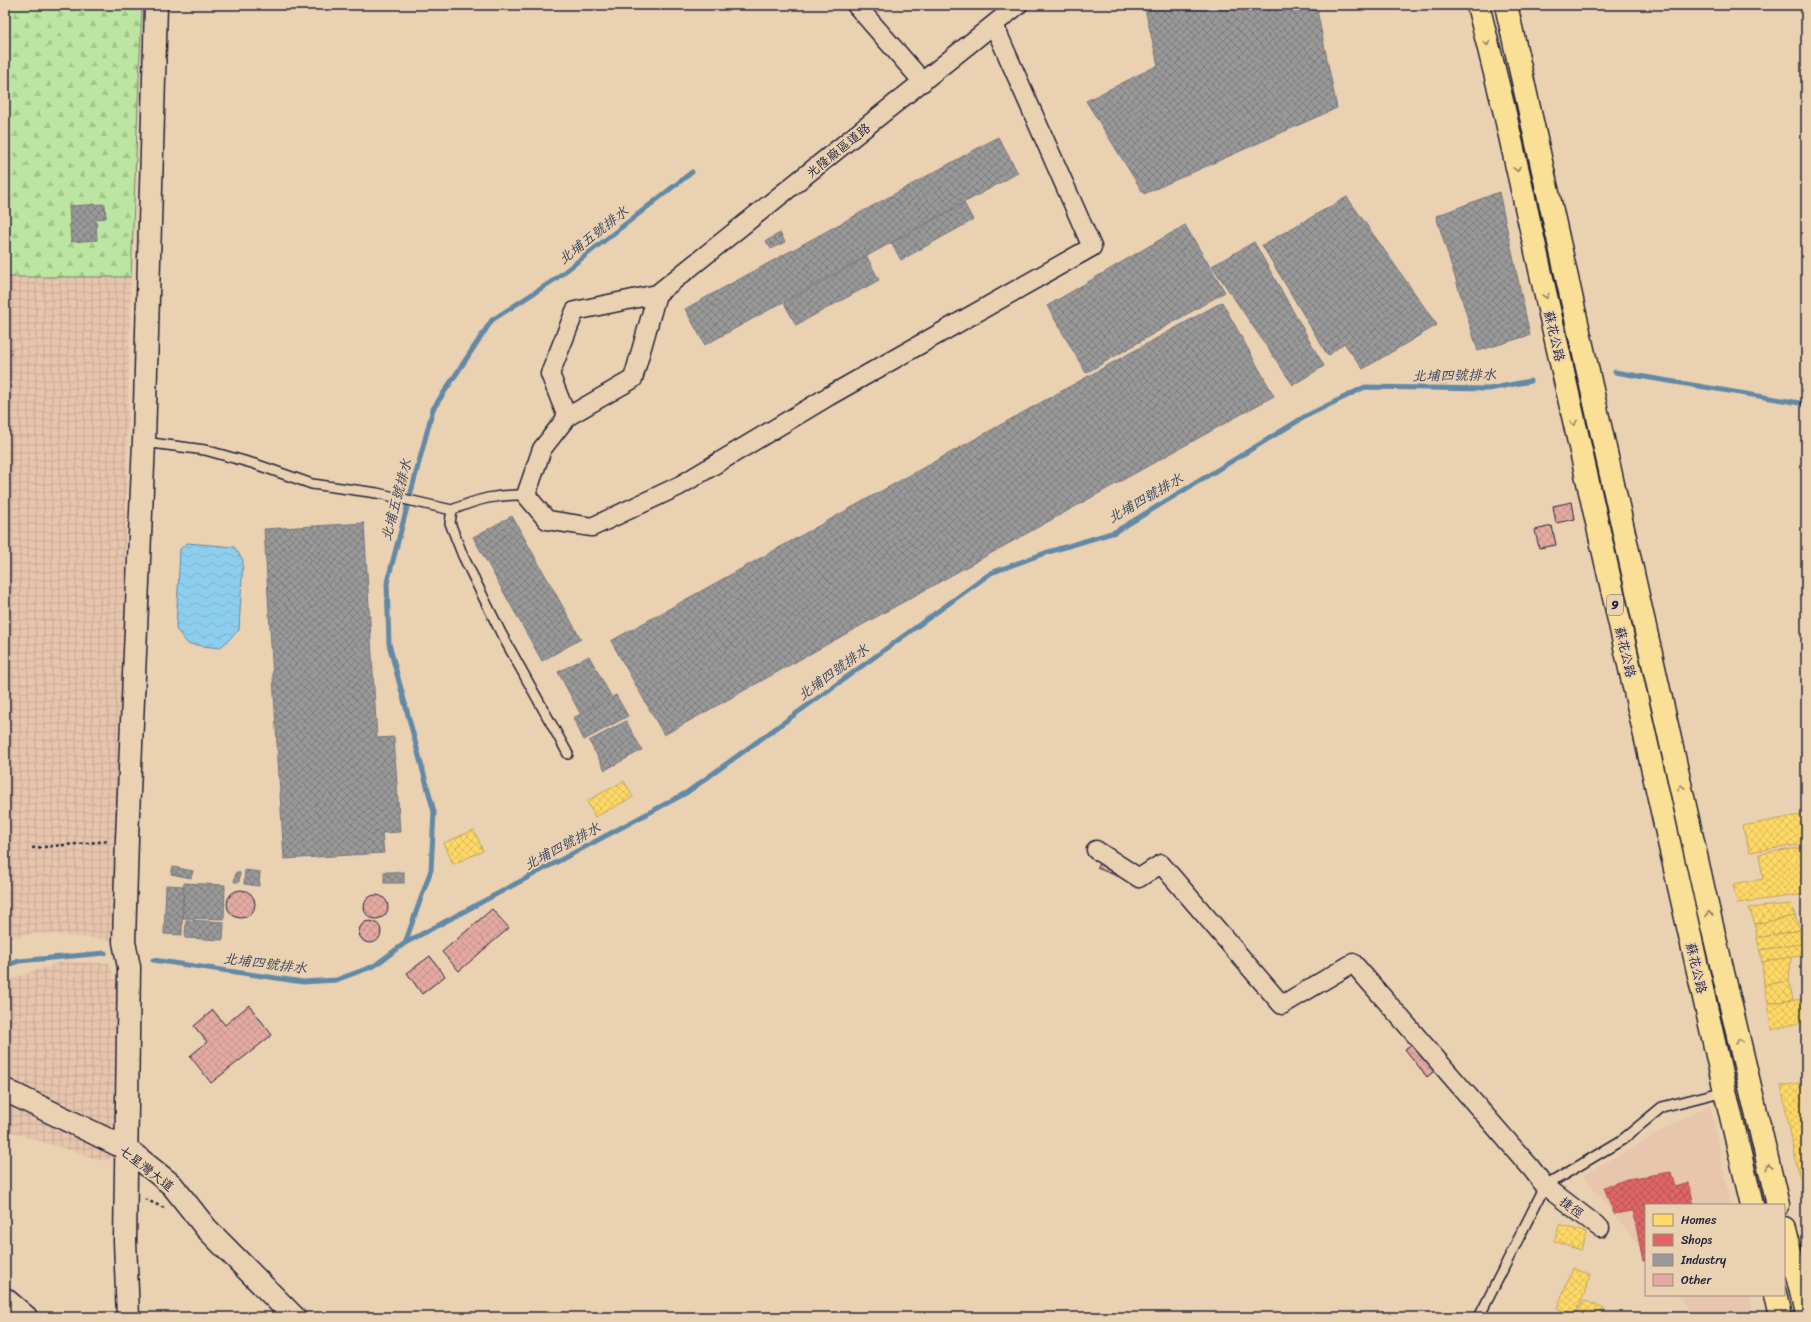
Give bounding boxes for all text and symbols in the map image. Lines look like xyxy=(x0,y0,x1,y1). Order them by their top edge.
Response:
one-way arrow xyxy=(1483,40,1491,46)
street label: 光隆廠區道路 xyxy=(801,117,876,184)
one-way arrow xyxy=(1513,166,1521,173)
water label: 北埔五號排水 xyxy=(553,199,635,271)
one-way arrow xyxy=(1541,293,1549,299)
street label: 蘇花公路 xyxy=(1537,308,1572,364)
water label: 北埔四號排水 xyxy=(1412,362,1497,389)
one-way arrow xyxy=(1570,420,1578,426)
water label: 北埔五號排水 xyxy=(374,455,420,544)
water label: 北埔四號排水 xyxy=(1103,466,1189,530)
road number: 9 xyxy=(1607,595,1623,615)
street label: 蘇花公路 xyxy=(1608,624,1643,680)
water label: 北埔四號排水 xyxy=(792,637,875,707)
one-way arrow xyxy=(1677,784,1685,790)
water label: 北埔四號排水 xyxy=(519,815,606,877)
one-way arrow xyxy=(1706,911,1714,917)
street label: 蘇花公路 xyxy=(1679,940,1714,996)
water label: 北埔四號排水 xyxy=(222,946,309,981)
one-way arrow xyxy=(1735,1038,1743,1044)
street label: 七星灣大道 xyxy=(114,1139,179,1197)
one-way arrow xyxy=(1765,1164,1774,1171)
street label: 捷徑 xyxy=(1554,1190,1589,1224)
legend xyxy=(1645,1204,1785,1296)
text: Homes xyxy=(1681,1209,1717,1231)
text: Shops xyxy=(1681,1229,1712,1251)
text: Industry xyxy=(1680,1249,1727,1271)
text: Other xyxy=(1681,1269,1712,1291)

